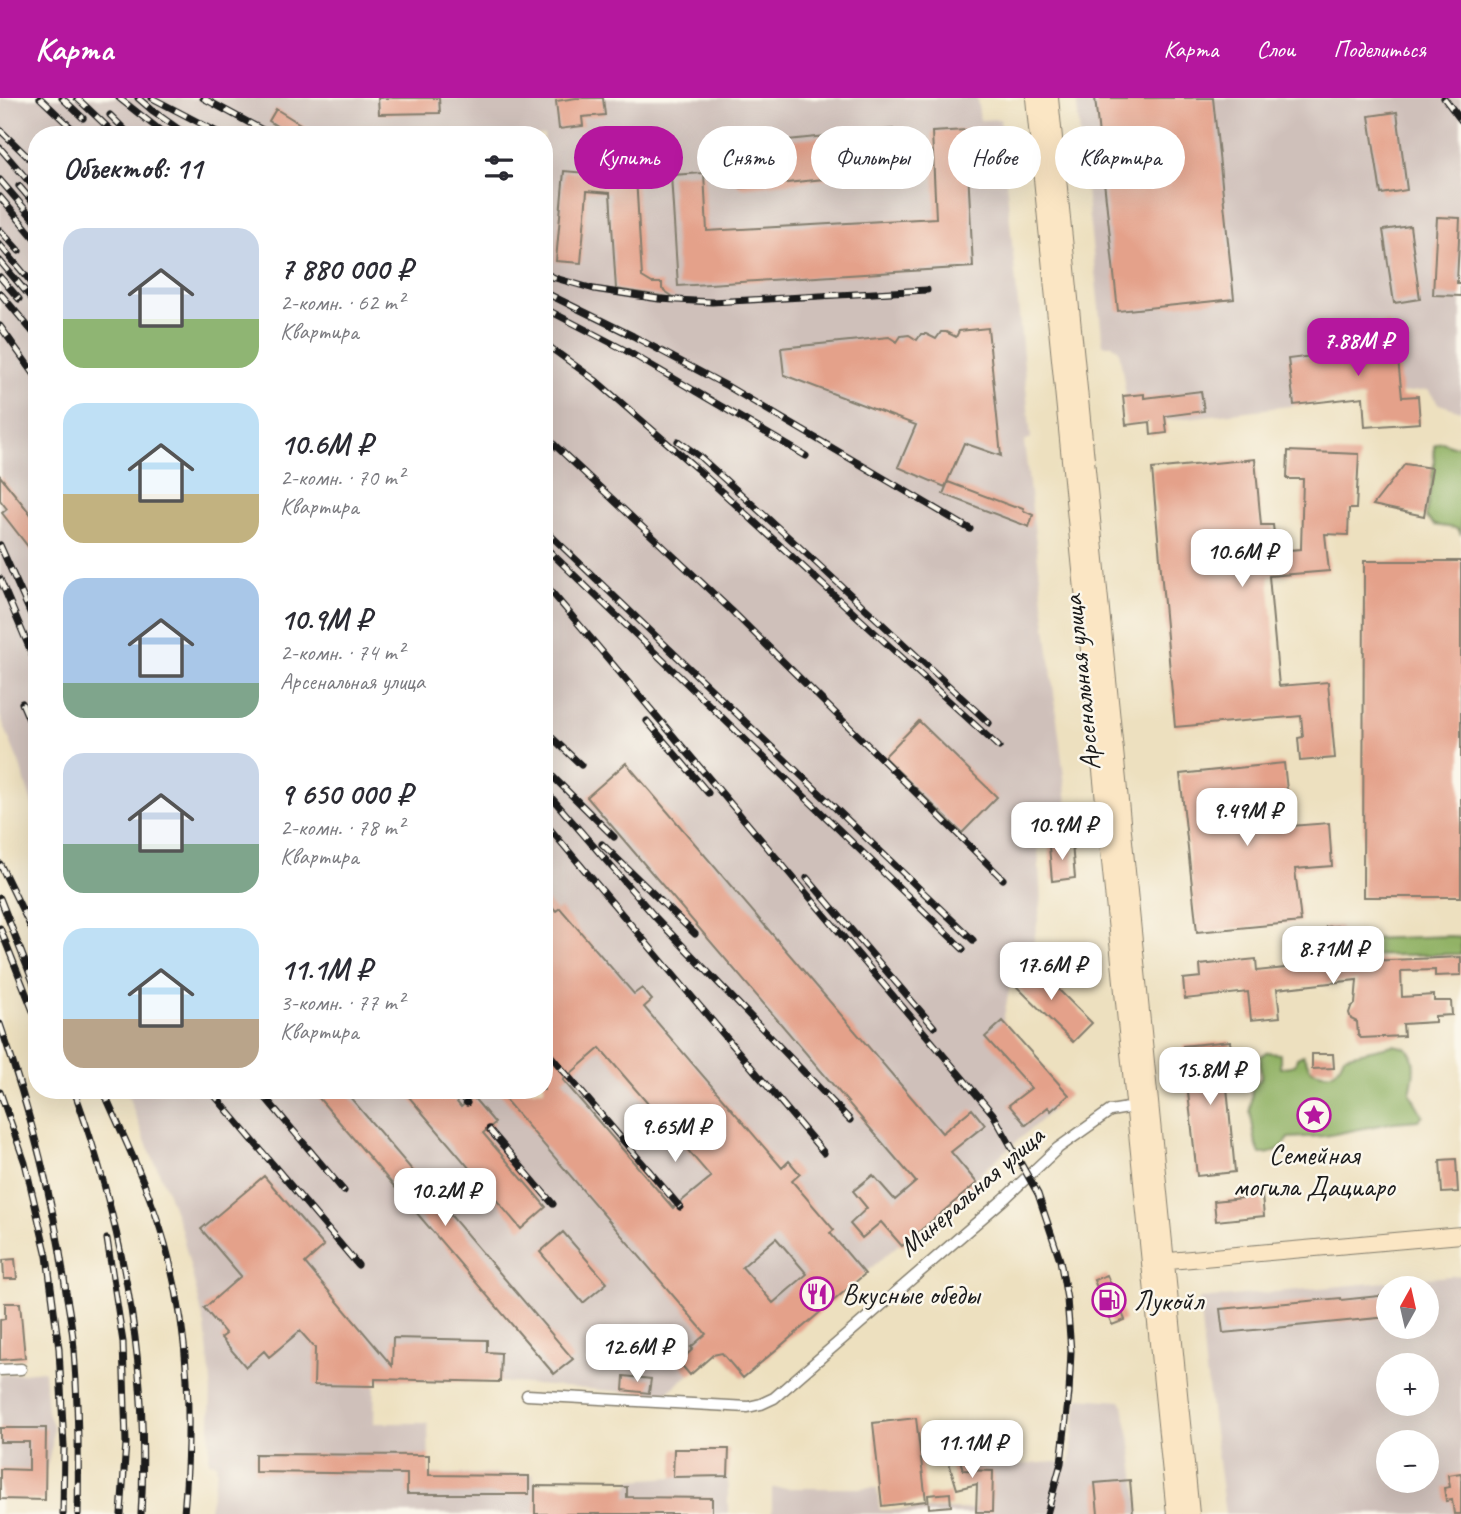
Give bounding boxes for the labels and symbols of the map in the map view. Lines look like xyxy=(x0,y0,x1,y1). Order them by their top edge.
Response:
pin: 7.88M ₽ xyxy=(1293,318,1423,378)
pin: 10.6M ₽ xyxy=(1177,530,1307,589)
street label: Арсенальная улица xyxy=(1054,592,1108,772)
pin: 9.49M ₽ xyxy=(1182,788,1312,848)
pin: 10.9M ₽ xyxy=(997,802,1127,862)
pin: 8.71M ₽ xyxy=(1268,926,1398,986)
pin: 17.6M ₽ xyxy=(986,942,1116,1002)
pin: 15.8M ₽ xyxy=(1145,1048,1275,1107)
place icon: Семейная могила Дациаро xyxy=(1295,1096,1333,1134)
pin: 9.65M ₽ xyxy=(610,1104,740,1164)
street label: Минеральная улица xyxy=(891,1117,1052,1264)
place label: Семейная могила Дациаро xyxy=(1233,1137,1397,1204)
pin: 10.2M ₽ xyxy=(380,1168,510,1228)
restaurant icon: Вкусные обеды xyxy=(798,1275,836,1313)
north arrow xyxy=(1376,1276,1438,1339)
place label: Вкусные обеды xyxy=(842,1277,982,1312)
fuel station icon: Лукойл xyxy=(1090,1281,1128,1319)
place label: Лукойл xyxy=(1134,1283,1205,1318)
pin: 12.6M ₽ xyxy=(572,1324,702,1384)
pin: 11.1M ₽ xyxy=(907,1420,1037,1480)

